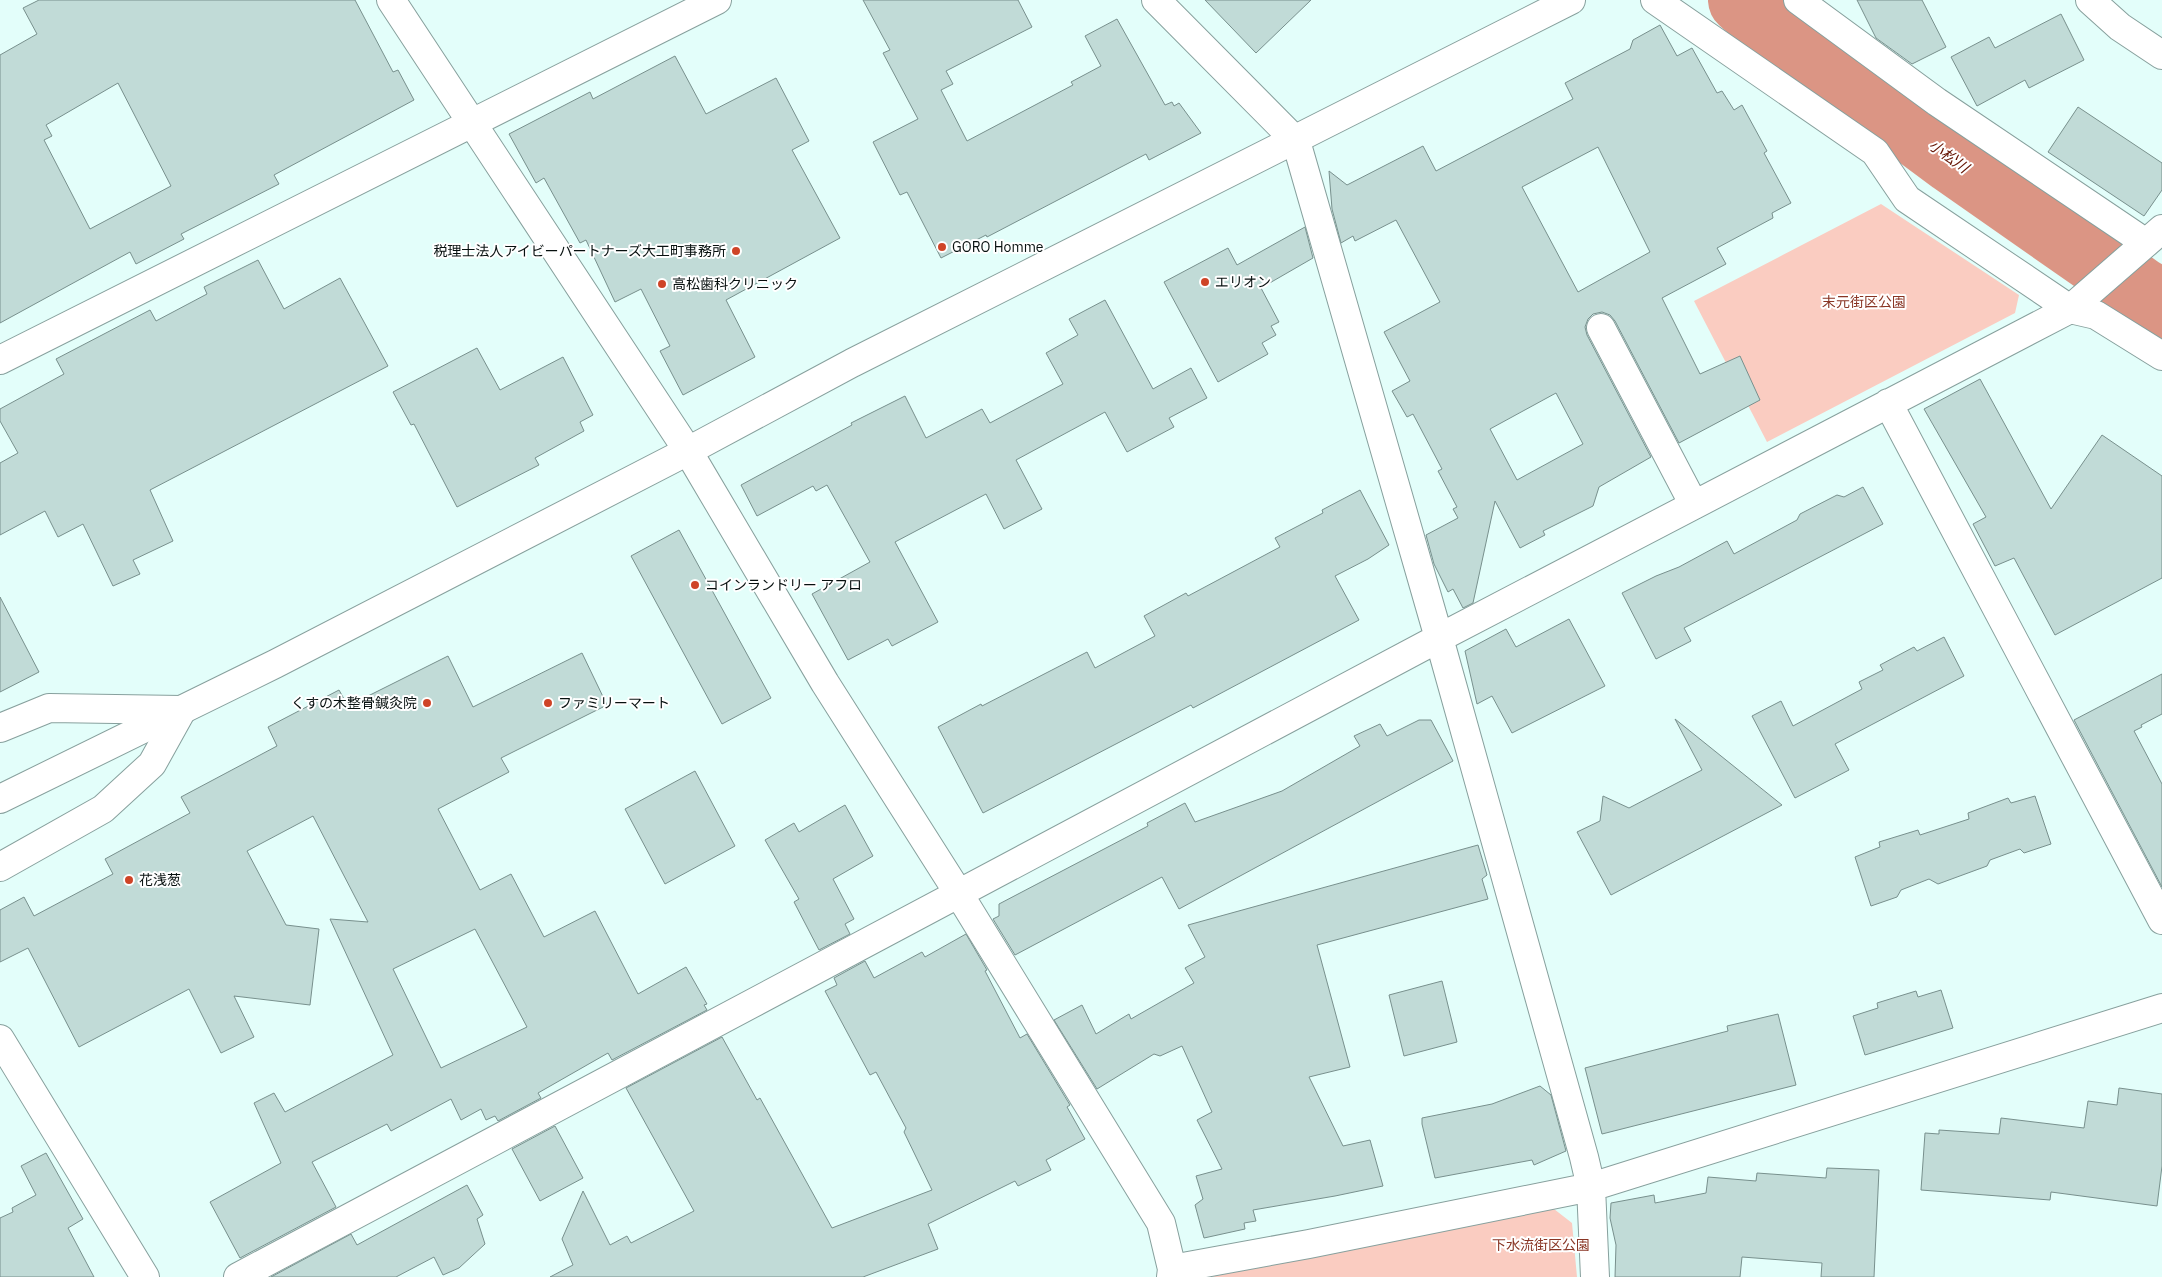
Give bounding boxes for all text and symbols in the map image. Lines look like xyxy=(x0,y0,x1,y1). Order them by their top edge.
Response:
water label: 小松川 xyxy=(1925,135,1974,178)
place label: GORO Homme xyxy=(952,238,1044,256)
marker: GORO Homme xyxy=(936,241,948,253)
place label: 税理士法人アイビーパートナーズ大工町事務所 xyxy=(434,242,726,260)
marker: 税理士法人アイビーパートナーズ大工町事務所 xyxy=(730,245,742,257)
place label: エリオン xyxy=(1215,273,1271,291)
place label: 高松歯科クリニック xyxy=(672,275,798,293)
marker: エリオン xyxy=(1199,276,1211,288)
marker: 高松歯科クリニック xyxy=(656,278,668,290)
park label: 末元街区公園 xyxy=(1822,293,1906,311)
place label: コインランドリー アフロ xyxy=(705,576,862,594)
marker: コインランドリー アフロ xyxy=(689,579,701,591)
place label: くすの木整骨鍼灸院 xyxy=(291,694,417,712)
place label: ファミリーマート xyxy=(558,694,670,712)
marker: くすの木整骨鍼灸院 xyxy=(421,697,433,709)
marker: ファミリーマート xyxy=(542,697,554,709)
place label: 花浅葱 xyxy=(139,871,181,889)
marker: 花浅葱 xyxy=(123,874,135,886)
park label: 下水流街区公園 xyxy=(1492,1236,1590,1254)

